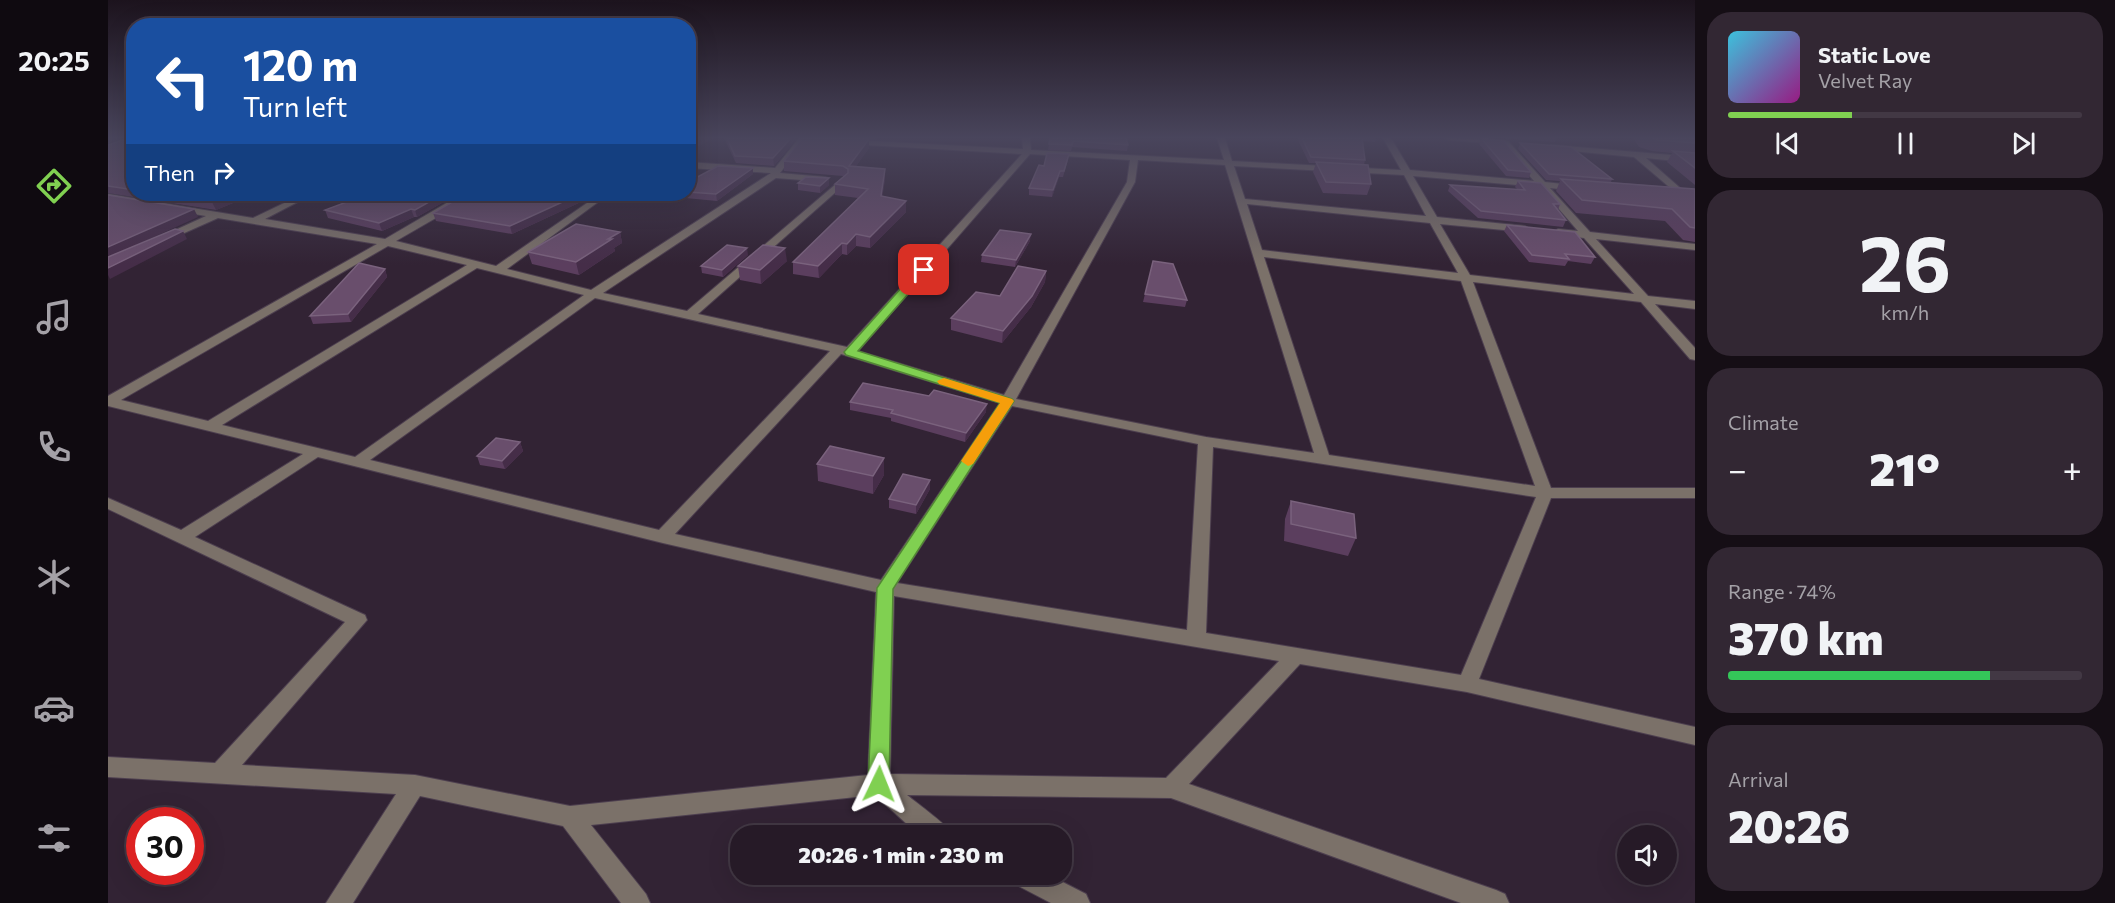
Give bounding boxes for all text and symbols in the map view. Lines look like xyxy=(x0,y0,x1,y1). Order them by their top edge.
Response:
text: 120 m xyxy=(243,38,358,90)
text: Static Love xyxy=(1818,41,1931,68)
icon: left xyxy=(144,42,222,120)
text: 20:25 xyxy=(18,44,90,77)
text: Velvet Ray xyxy=(1818,68,1912,92)
text: Turn left xyxy=(243,90,347,123)
icon: previous xyxy=(1771,127,1804,160)
icon: pause xyxy=(1889,127,1922,160)
icon: next xyxy=(2007,127,2040,160)
icon: right xyxy=(207,156,240,189)
text: Then xyxy=(144,159,195,186)
icon: directions xyxy=(33,165,75,207)
text: 26 xyxy=(1859,213,1951,308)
pin xyxy=(898,244,949,295)
icon: arrive xyxy=(907,253,940,286)
icon: music xyxy=(33,296,75,338)
text: km/h xyxy=(1881,300,1929,324)
text: Climate xyxy=(1728,410,1798,434)
icon: phone xyxy=(33,426,75,468)
text: 21° xyxy=(1869,440,1940,495)
text: − xyxy=(1728,448,1747,489)
text: + xyxy=(2063,448,2082,489)
icon: climate xyxy=(33,556,75,598)
text: Range · 74% xyxy=(1728,579,1836,603)
text: 370 km xyxy=(1728,609,1884,664)
icon: car xyxy=(33,687,75,729)
position arrow xyxy=(847,752,911,816)
text: Arrival xyxy=(1728,767,1789,791)
text: 20:26 xyxy=(1728,797,1850,852)
speed limit sign: 30 xyxy=(126,807,204,885)
icon: filters xyxy=(33,817,75,859)
map controls xyxy=(1617,825,1677,885)
button: sound xyxy=(1617,825,1677,885)
text: 20:26 · 1 min · 230 m xyxy=(798,841,1004,868)

